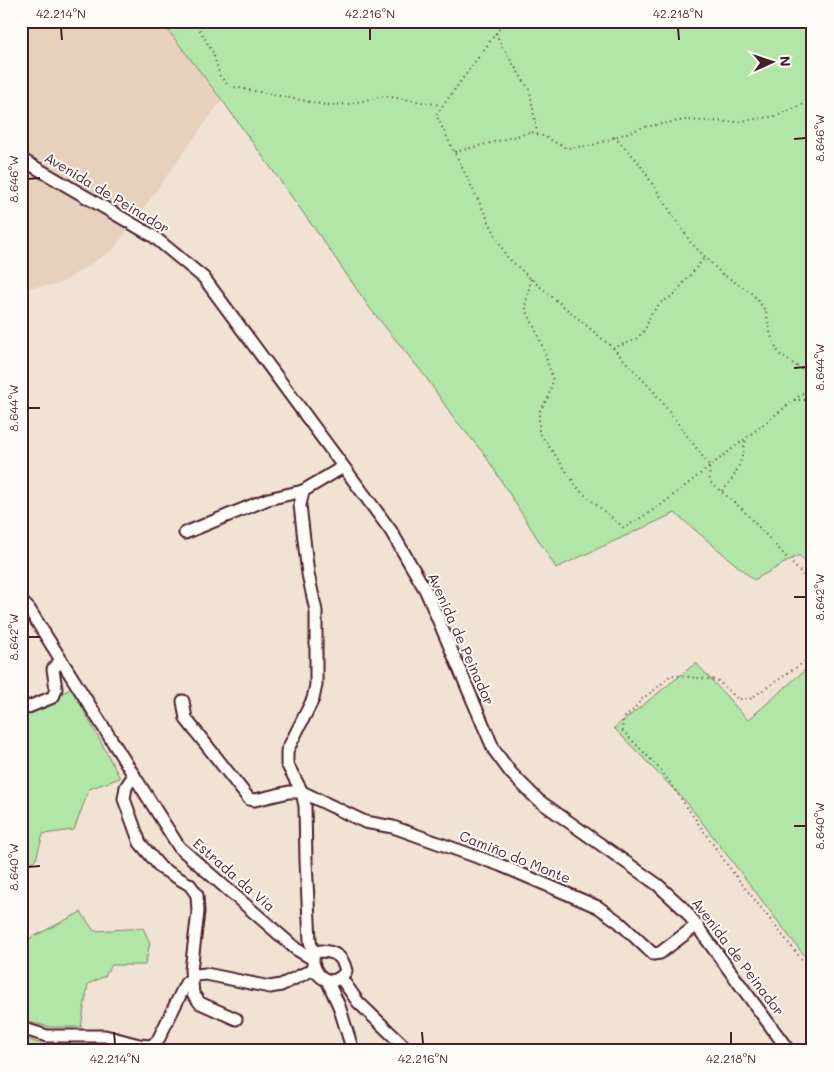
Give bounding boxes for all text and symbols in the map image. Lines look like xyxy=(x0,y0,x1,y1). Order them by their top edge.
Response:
text: 42.214°N xyxy=(36,5,86,21)
text: 42.216°N xyxy=(345,5,395,21)
text: 42.218°N xyxy=(653,5,703,21)
north arrow xyxy=(746,38,796,88)
text: N xyxy=(776,55,795,67)
text: 8.646°W xyxy=(811,114,827,162)
street label: Avenida de Peinador xyxy=(41,148,173,237)
text: 8.646°W xyxy=(5,155,21,203)
text: 8.644°W xyxy=(811,343,827,391)
text: 8.644°W xyxy=(5,384,21,432)
street label: Avenida de Peinador xyxy=(424,570,499,708)
text: 8.642°W xyxy=(811,574,827,620)
text: 8.642°W xyxy=(5,614,21,660)
text: 8.640°W xyxy=(811,802,827,850)
street label: Camiño do Monte xyxy=(457,826,574,888)
street label: Estrada da Vía xyxy=(189,834,279,916)
text: 8.640°W xyxy=(5,843,21,891)
street label: Avenida de Peinador xyxy=(688,894,789,1019)
text: 42.214°N xyxy=(90,1050,140,1066)
text: 42.216°N xyxy=(398,1050,448,1066)
text: 42.218°N xyxy=(706,1050,756,1066)

